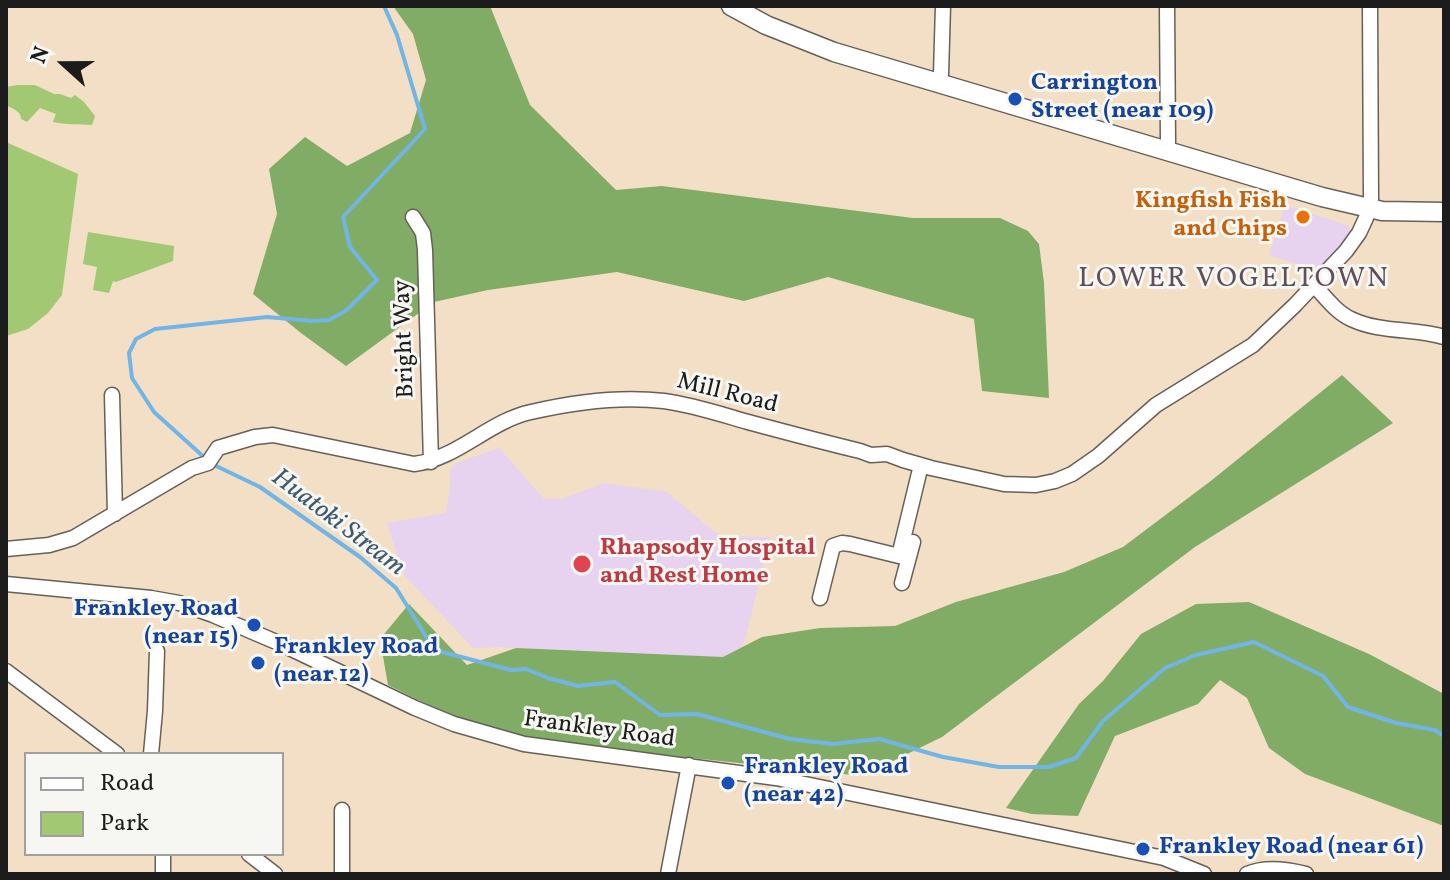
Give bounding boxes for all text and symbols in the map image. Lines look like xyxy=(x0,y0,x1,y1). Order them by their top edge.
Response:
north arrow xyxy=(24,24,104,104)
text: N xyxy=(24,42,58,68)
place label: Carrington Street (near 109) xyxy=(1031,71,1213,127)
marker: Carrington Street (near 109) xyxy=(1006,90,1024,108)
place label: Kingfish Fish and Chips xyxy=(1135,189,1287,245)
marker: Kingfish Fish and Chips xyxy=(1294,208,1312,226)
district label: LOWER VOGELTOWN xyxy=(1078,264,1390,298)
street label: Bright Way xyxy=(390,279,422,399)
street label: Mill Road xyxy=(674,369,780,421)
water label: Huatoki Stream xyxy=(264,464,410,584)
place label: Rhapsody Hospital and Rest Home xyxy=(600,536,815,592)
marker: Rhapsody Hospital and Rest Home xyxy=(571,553,593,575)
place label: Frankley Road (near 15) xyxy=(74,597,238,653)
marker: Frankley Road (near 15) xyxy=(245,616,263,634)
place label: Frankley Road (near 12) xyxy=(274,635,438,691)
marker: Frankley Road (near 12) xyxy=(249,654,267,672)
street label: Frankley Road xyxy=(522,706,676,756)
legend xyxy=(24,752,284,856)
place label: Frankley Road (near 42) xyxy=(744,755,908,811)
text: Road xyxy=(100,767,154,801)
marker: Frankley Road (near 42) xyxy=(719,774,737,792)
text: Park xyxy=(100,807,149,841)
place label: Frankley Road (near 61) xyxy=(1159,835,1423,863)
marker: Frankley Road (near 61) xyxy=(1134,840,1152,858)

